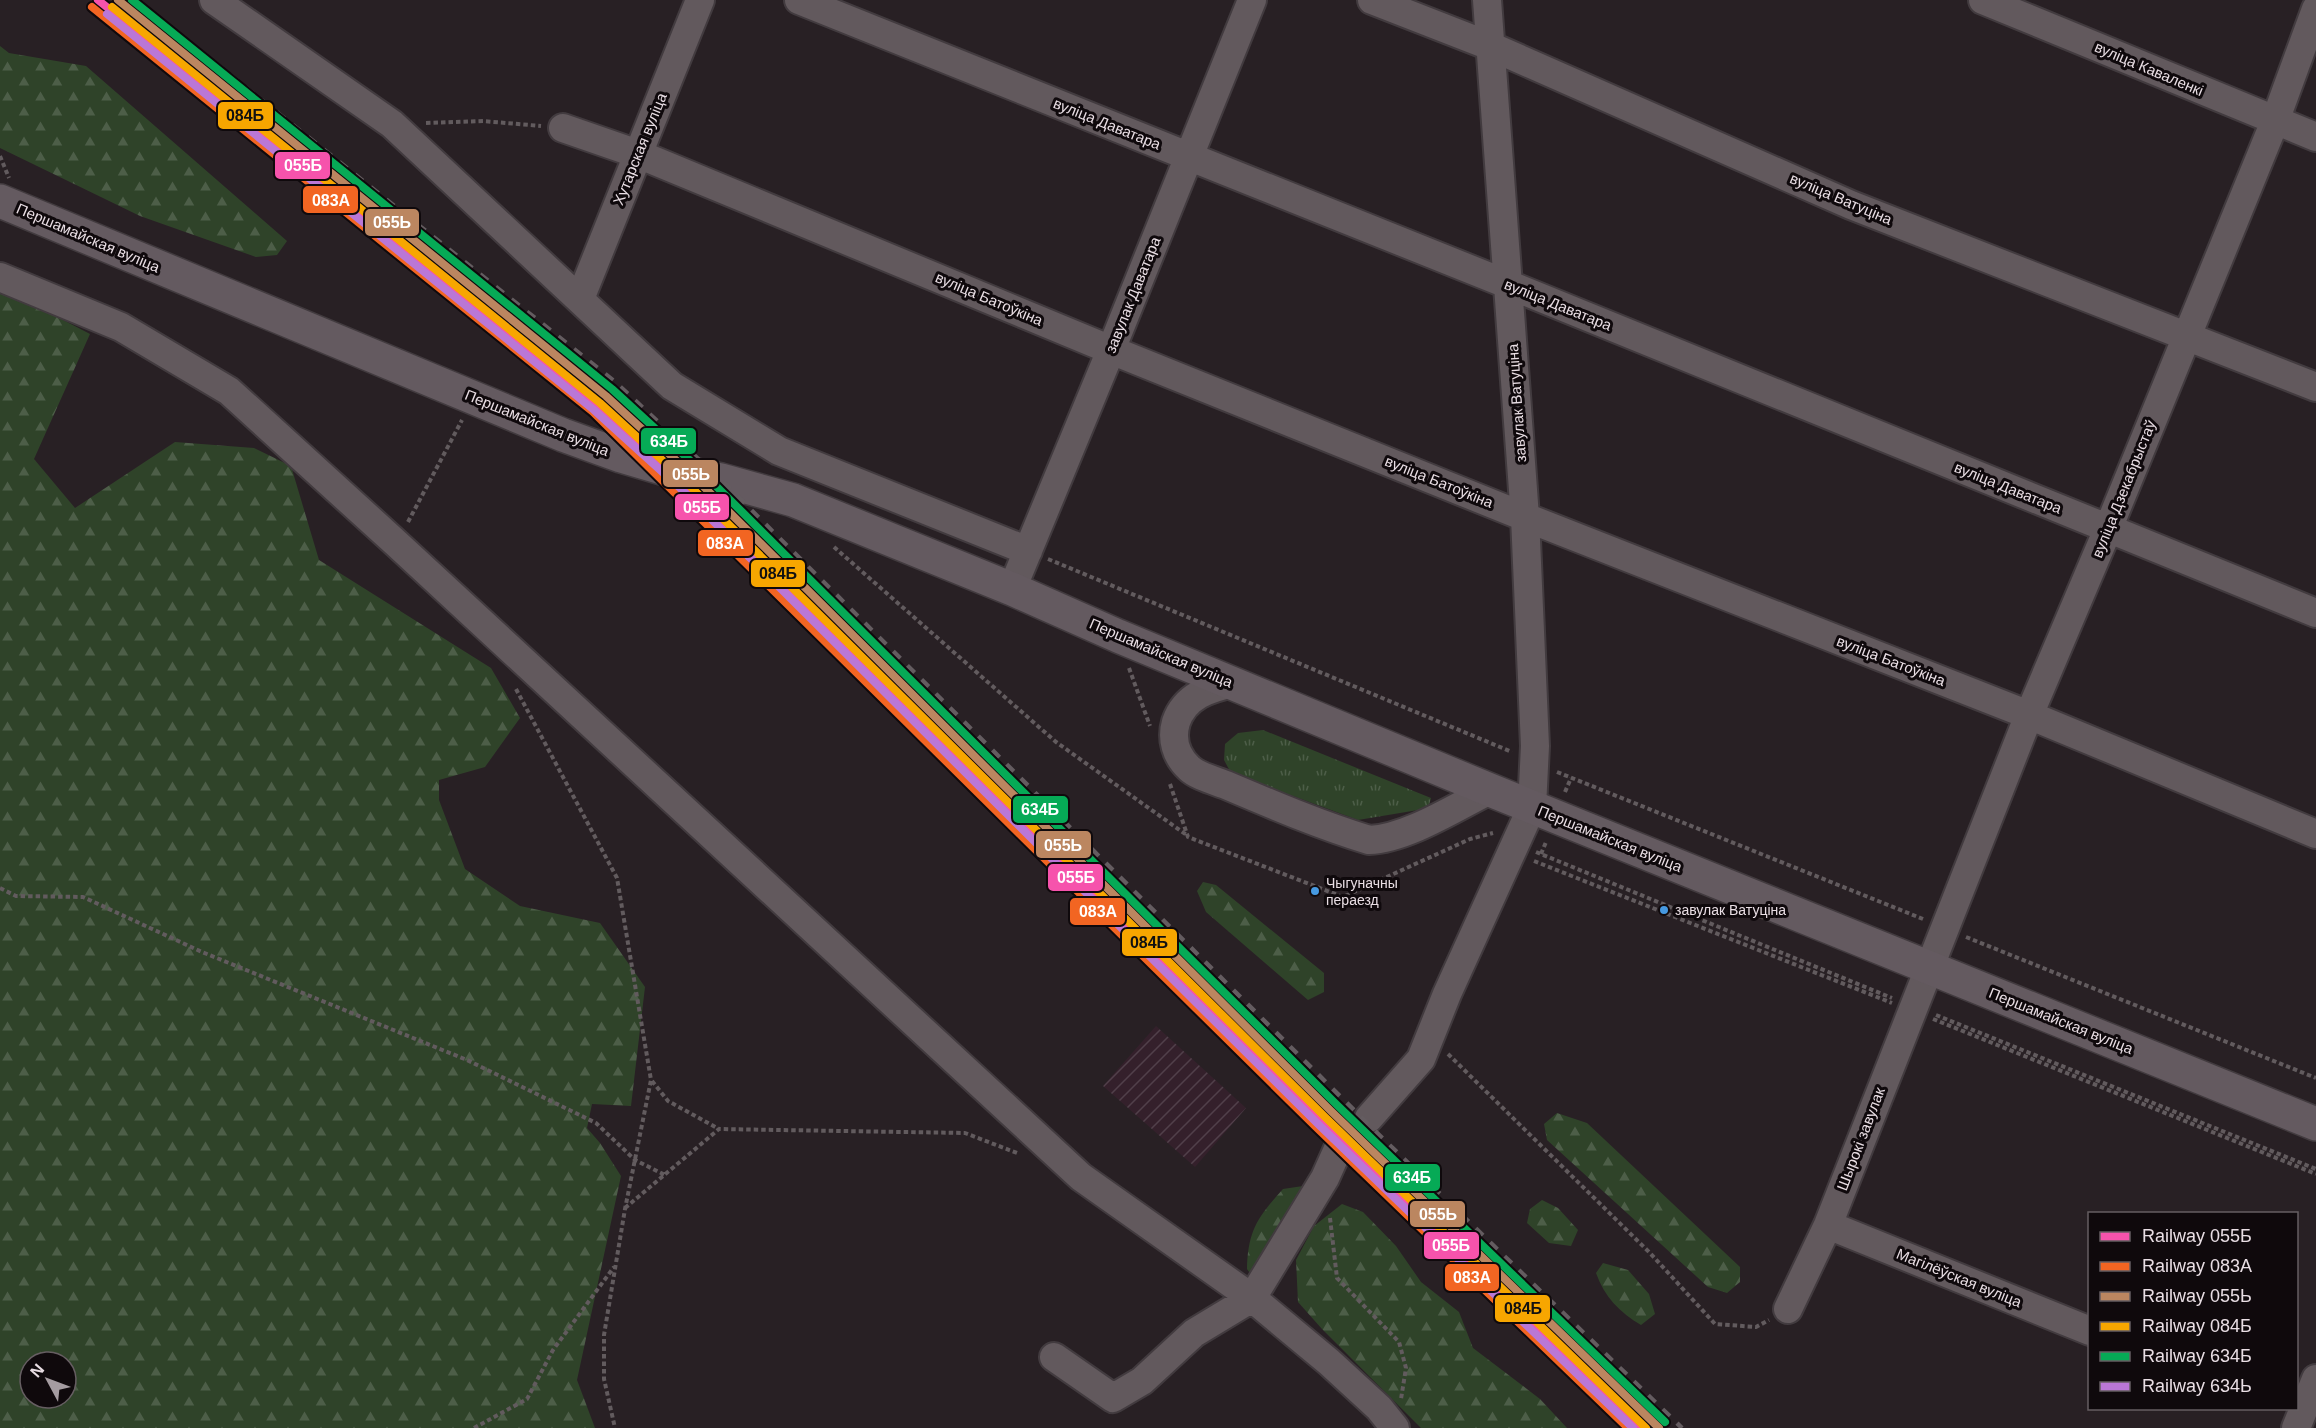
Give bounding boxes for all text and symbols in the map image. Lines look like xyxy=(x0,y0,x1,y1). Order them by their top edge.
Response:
street label: вуліца Каваленкі xyxy=(2092,38,2206,99)
street label: Хутарская вуліца xyxy=(609,90,670,207)
street label: вуліца Даватара xyxy=(1051,94,1164,153)
line badge: 084Б xyxy=(217,101,274,130)
text: 084Б xyxy=(226,107,264,124)
line badge: 055Б xyxy=(274,151,331,180)
text: 055Б xyxy=(284,157,322,174)
street label: вуліца Ватуціна xyxy=(1788,169,1895,228)
line badge: 083А xyxy=(302,185,359,214)
text: 083А xyxy=(312,192,351,209)
street label: Першамайская вуліца xyxy=(14,200,163,276)
line badge: 055Ь xyxy=(364,208,420,237)
text: 055Ь xyxy=(373,214,411,231)
street label: завулак Даватара xyxy=(1101,234,1164,355)
street label: вуліца Батоўкіна xyxy=(933,268,1046,329)
street label: вуліца Даватара xyxy=(1502,275,1615,334)
street label: завулак Ватуціна xyxy=(1504,342,1529,463)
street label: Першамайская вуліца xyxy=(463,386,612,459)
street label: вуліца Дзекабрыстаў xyxy=(2088,417,2159,560)
line badge: 634Б xyxy=(640,427,697,455)
text: 634Б xyxy=(650,433,688,450)
street label: вуліца Батоўкіна xyxy=(1383,452,1496,511)
street label: вуліца Даватара xyxy=(1952,458,2065,517)
line badge: 055Ь xyxy=(662,459,719,488)
text: 055Ь xyxy=(672,466,710,483)
line badge: 055Б xyxy=(674,493,730,521)
text: 055Б xyxy=(683,499,721,516)
line badge: 083А xyxy=(697,529,754,557)
text: 083А xyxy=(706,535,745,552)
line badge: 084Б xyxy=(750,559,806,588)
text: 084Б xyxy=(759,565,797,582)
street label: Першамайская вуліца xyxy=(1087,615,1236,691)
street label: вуліца Батоўкіна xyxy=(1834,632,1948,689)
line badge: 634Б xyxy=(1012,795,1069,824)
text: 634Б xyxy=(1021,801,1059,818)
street label: Першамайская вуліца xyxy=(1536,802,1685,875)
line badge: 055Ь xyxy=(1035,830,1092,859)
text: 055Ь xyxy=(1044,837,1082,854)
line badge: 055Б xyxy=(1047,863,1104,892)
text: 055Б xyxy=(1057,869,1095,886)
place label: Чыгуначны пераезд xyxy=(1326,875,1398,908)
marker: Чыгуначны пераезд xyxy=(1309,885,1321,897)
line badge: 083А xyxy=(1069,897,1126,926)
place label: завулак Ватуціна xyxy=(1675,902,1786,918)
text: 083А xyxy=(1079,903,1118,920)
marker: завулак Ватуціна xyxy=(1658,904,1670,916)
line badge: 084Б xyxy=(1121,928,1178,957)
text: 084Б xyxy=(1130,934,1168,951)
street label: Першамайская вуліца xyxy=(1987,984,2136,1057)
street label: Шырокі завулак xyxy=(1833,1085,1888,1193)
line badge: 634Б xyxy=(1384,1163,1441,1192)
text: 634Б xyxy=(1393,1169,1431,1186)
line badge: 055Ь xyxy=(1409,1200,1466,1228)
text: 055Ь xyxy=(1419,1206,1457,1223)
legend xyxy=(2088,1212,2298,1410)
text: Railway 055Б xyxy=(2142,1226,2252,1246)
line badge: 055Б xyxy=(1423,1231,1480,1260)
text: 055Б xyxy=(1432,1237,1470,1254)
street label: Магілёўская вуліца xyxy=(1894,1245,2025,1311)
text: Railway 083А xyxy=(2142,1256,2252,1276)
line badge: 083А xyxy=(1444,1263,1500,1292)
text: 083А xyxy=(1453,1269,1492,1286)
text: Railway 055Ь xyxy=(2142,1286,2252,1306)
line badge: 084Б xyxy=(1494,1294,1551,1323)
text: 084Б xyxy=(1504,1300,1542,1317)
text: Railway 084Б xyxy=(2142,1316,2252,1336)
text: Railway 634Б xyxy=(2142,1346,2252,1366)
north arrow xyxy=(18,1350,78,1410)
text: N xyxy=(27,1361,47,1380)
text: Railway 634Ь xyxy=(2142,1376,2252,1396)

